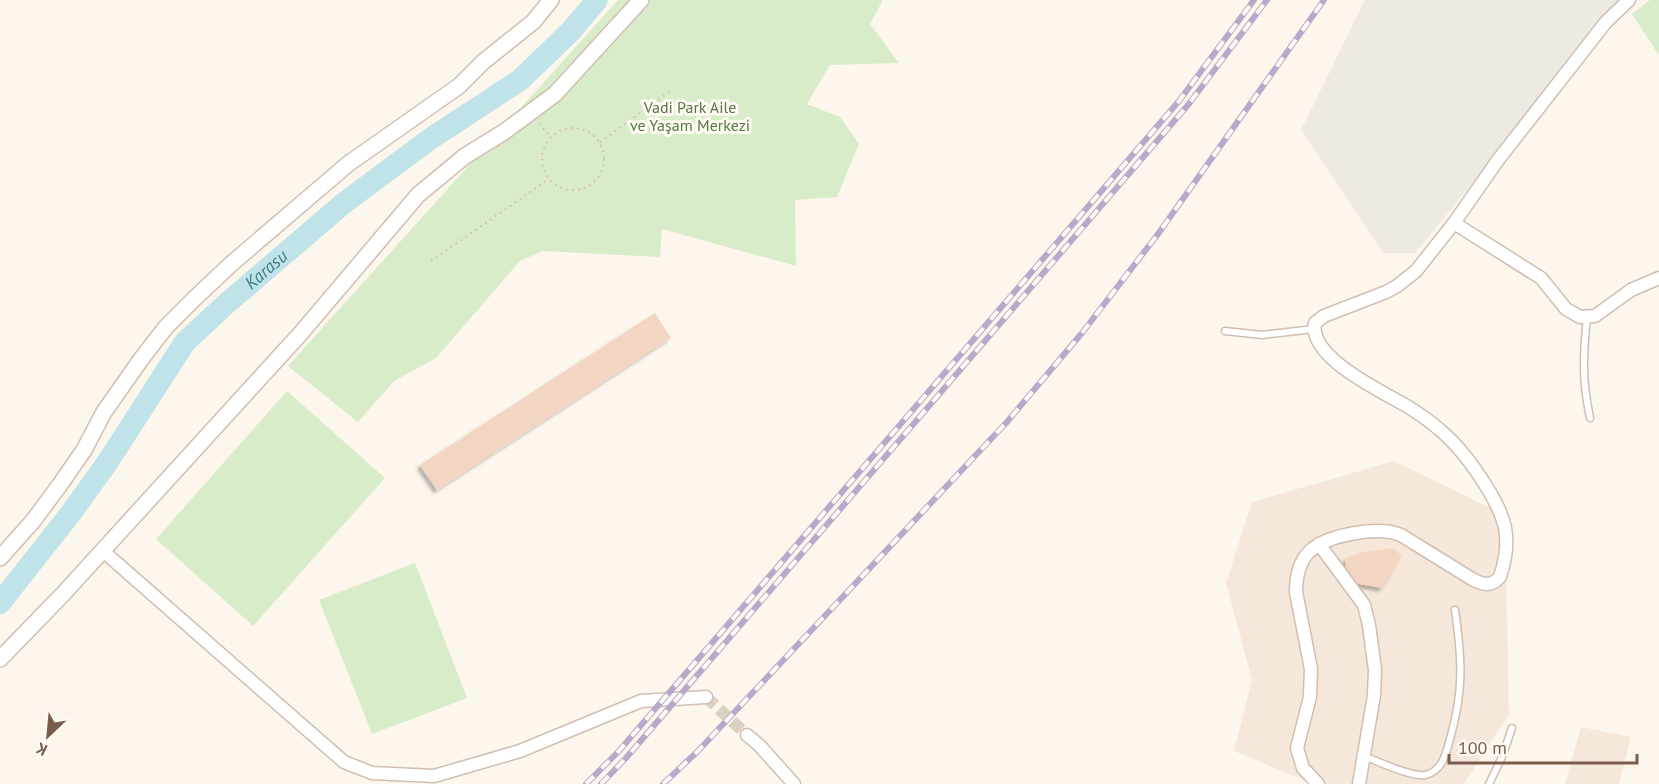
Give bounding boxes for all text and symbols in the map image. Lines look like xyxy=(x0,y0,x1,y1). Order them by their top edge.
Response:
park label: Vadi Park Aile ve Yaşam Merkezi xyxy=(630,97,750,135)
water label: Karasu xyxy=(239,244,292,294)
north arrow xyxy=(18,706,78,766)
scale bar xyxy=(1449,727,1636,765)
text: 100 m xyxy=(1458,736,1507,759)
text: K xyxy=(33,738,50,761)

